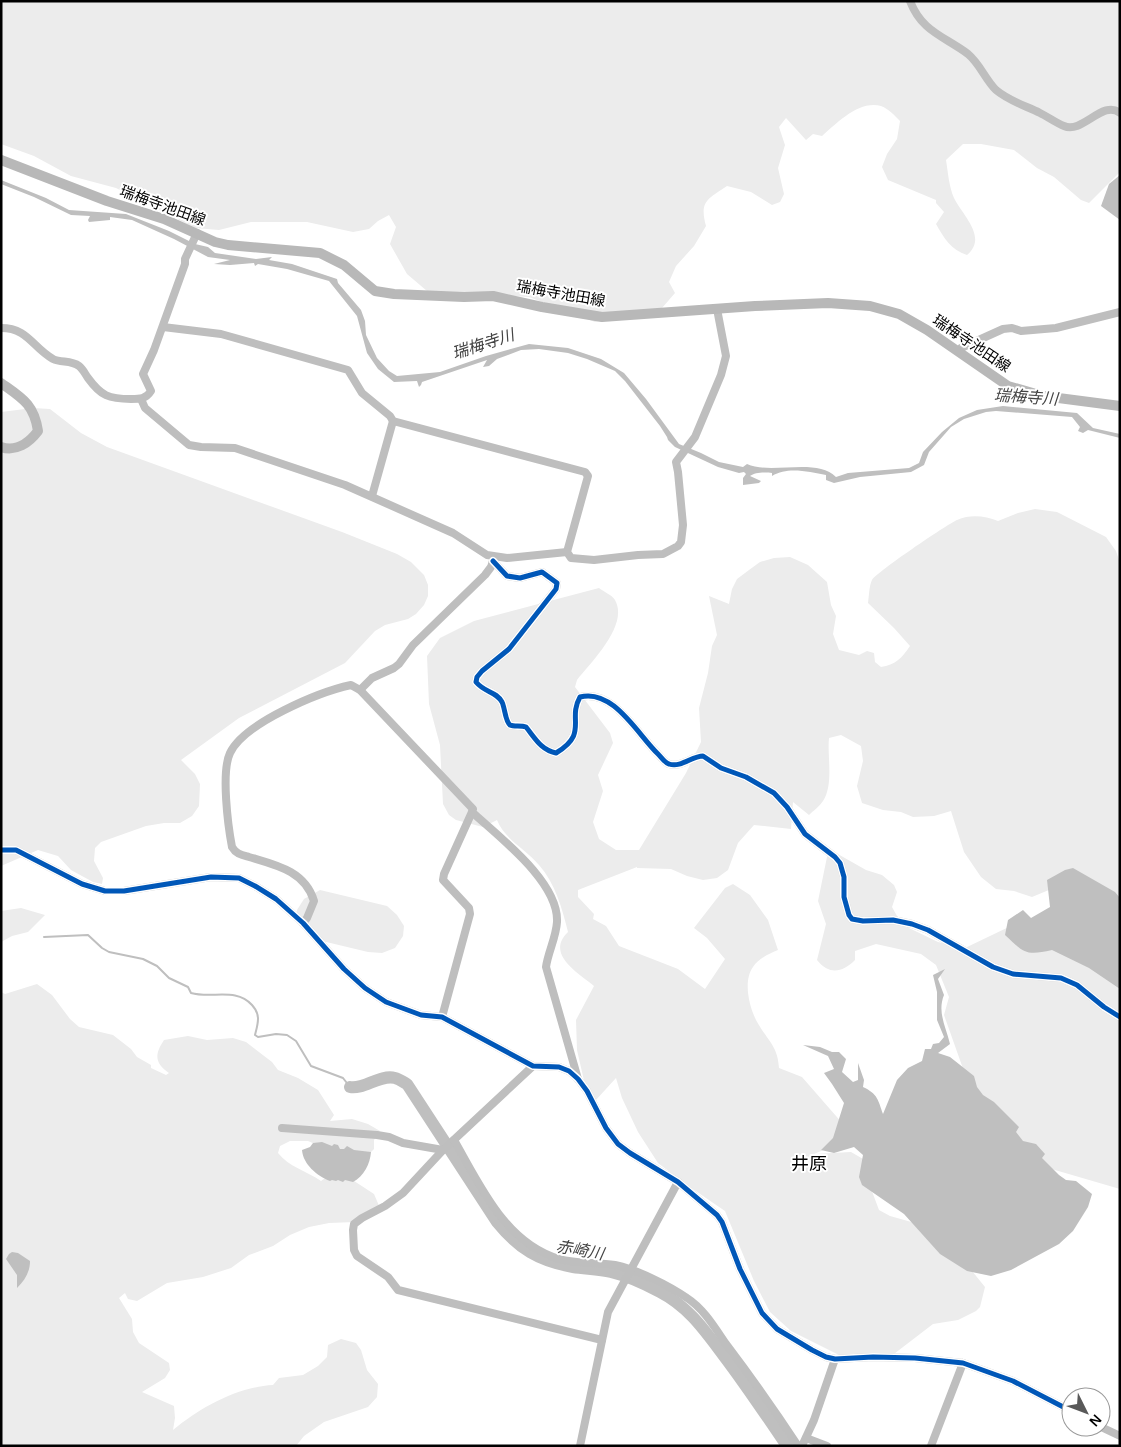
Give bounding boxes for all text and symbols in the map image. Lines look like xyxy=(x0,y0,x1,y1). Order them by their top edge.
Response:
street label: 瑞梅寺池田線 xyxy=(118,182,208,228)
street label: 瑞梅寺池田線 xyxy=(515,277,607,309)
street label: 瑞梅寺池田線 xyxy=(930,311,1014,375)
water label: 瑞梅寺川 xyxy=(450,325,518,362)
water label: 瑞梅寺川 xyxy=(993,386,1061,408)
district label: 井原 xyxy=(791,1154,827,1174)
water label: 赤崎川 xyxy=(555,1237,607,1263)
north arrow xyxy=(1061,1387,1111,1437)
text: N xyxy=(1086,1412,1105,1430)

